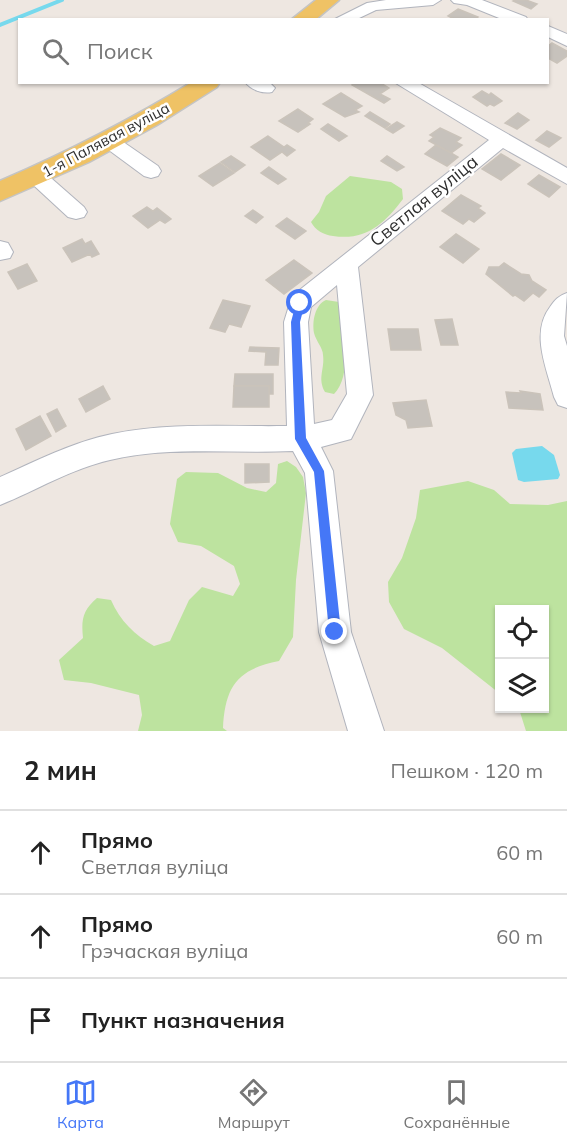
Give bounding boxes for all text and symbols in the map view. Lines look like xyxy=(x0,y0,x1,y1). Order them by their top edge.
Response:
search box xyxy=(18,18,549,84)
icon: search xyxy=(39,35,72,68)
text: Поиск xyxy=(87,37,153,65)
street label: 1-я Палявая вуліца xyxy=(39,98,173,181)
street label: Светлая вуліца xyxy=(365,150,483,251)
route start xyxy=(286,289,312,315)
map controls xyxy=(495,605,549,713)
button: locate xyxy=(495,605,549,659)
route end xyxy=(321,618,347,644)
button: layers xyxy=(495,659,549,713)
text: 2 мин xyxy=(24,754,97,787)
text: Пешком · 120 m xyxy=(391,758,543,783)
text: Прямо xyxy=(81,826,153,854)
icon: ahead xyxy=(24,836,57,869)
text: 60 m xyxy=(496,840,543,865)
text: Светлая вуліца xyxy=(81,854,229,879)
text: Прямо xyxy=(81,910,153,938)
icon: ahead xyxy=(24,920,57,953)
text: 60 m xyxy=(496,924,543,949)
text: Грэчаская вуліца xyxy=(81,938,248,963)
icon: arrive xyxy=(24,1004,57,1037)
text: Пункт назначения xyxy=(81,1006,285,1034)
tab: Карта xyxy=(57,1076,104,1132)
tab: Маршрут xyxy=(218,1076,290,1132)
tab: Сохранённые xyxy=(404,1076,510,1132)

